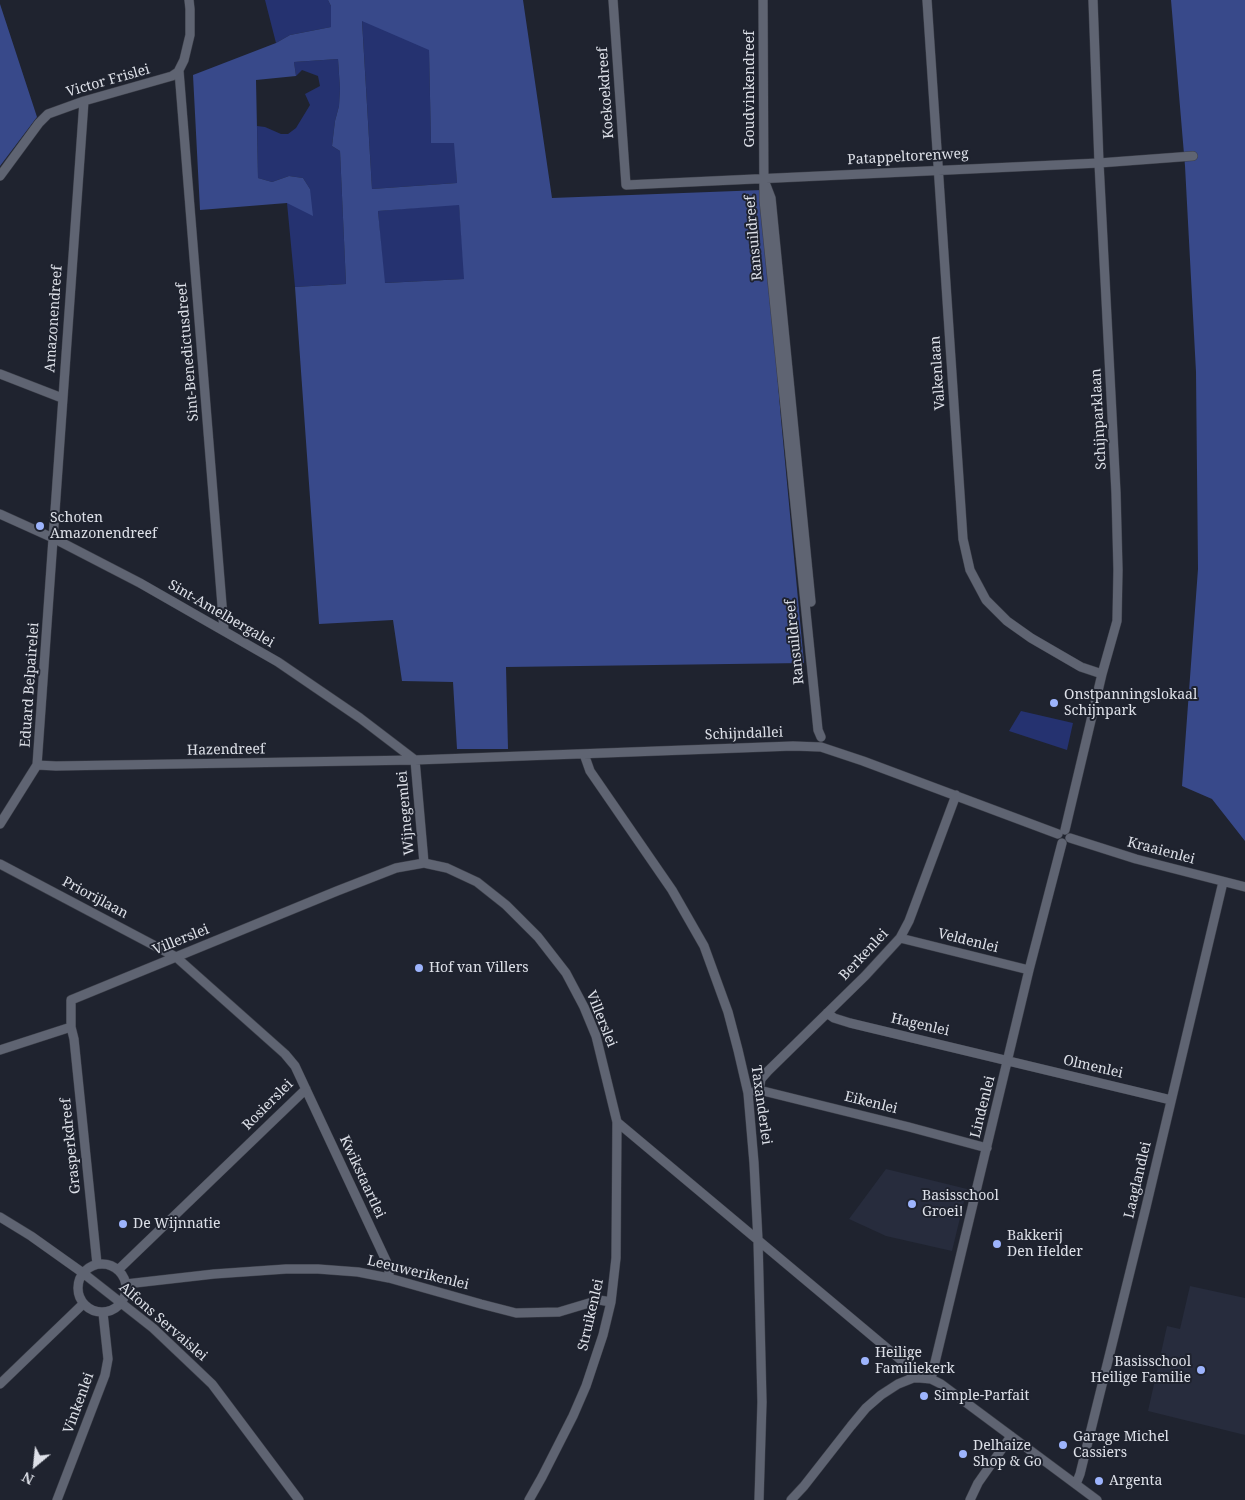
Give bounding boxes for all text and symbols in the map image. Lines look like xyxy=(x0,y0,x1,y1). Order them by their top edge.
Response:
street label: Goudvinkendreef xyxy=(742,31,758,147)
street label: Koekoekdreef xyxy=(594,47,618,139)
street label: Victor Frislei xyxy=(64,61,152,101)
street label: Patappeltorenweg xyxy=(847,145,969,169)
street label: Ransuildreef xyxy=(742,195,766,281)
street label: Amazonendreef xyxy=(42,265,66,373)
street label: Sint-Benedictusdreef xyxy=(174,282,202,422)
street label: Valkenlaan xyxy=(927,335,949,411)
street label: Schijnparklaan xyxy=(1088,368,1110,470)
place label: Schoten Amazonendreef xyxy=(50,510,157,542)
marker: Schoten Amazonendreef xyxy=(34,520,46,532)
street label: Sint-Amelbergalei xyxy=(165,577,277,651)
street label: Ransuildreef xyxy=(782,599,808,685)
street label: Eduard Belpairelei xyxy=(17,622,43,748)
place label: Onstpanningslokaal Schijnpark xyxy=(1064,687,1197,720)
marker: Onstpanningslokaal Schijnpark xyxy=(1048,697,1060,709)
street label: Schijndallei xyxy=(705,724,783,744)
street label: Hazendreef xyxy=(187,741,265,759)
street label: Wijnegemlei xyxy=(394,770,418,856)
street label: Kraaienlei xyxy=(1125,834,1197,868)
street label: Priorijlaan xyxy=(59,874,131,922)
street label: Villerslei xyxy=(150,921,212,959)
street label: Veldenlei xyxy=(936,925,1000,957)
street label: Berkenlei xyxy=(836,926,892,984)
place label: Hof van Villers xyxy=(429,960,529,976)
marker: Hof van Villers xyxy=(413,962,425,974)
street label: Villerslei xyxy=(582,988,620,1050)
street label: Hagenlei xyxy=(889,1010,951,1040)
street label: Olmenlei xyxy=(1061,1052,1125,1082)
street label: Taxanderlei xyxy=(747,1064,775,1146)
street label: Lindenlei xyxy=(967,1074,999,1140)
street label: Rosierslei xyxy=(239,1076,297,1134)
street label: Eikenlei xyxy=(843,1088,899,1118)
street label: Grasperkdreef xyxy=(58,1097,84,1195)
street label: Kwikstaartlei xyxy=(336,1133,388,1221)
street label: Laaglandlei xyxy=(1121,1140,1155,1220)
place label: Basisschool Groei! xyxy=(922,1188,999,1220)
marker: Basisschool Groei! xyxy=(906,1198,918,1210)
place label: De Wijnnatie xyxy=(133,1216,220,1232)
marker: De Wijnnatie xyxy=(117,1218,129,1230)
place label: Bakkerij Den Helder xyxy=(1007,1228,1083,1260)
marker: Bakkerij Den Helder xyxy=(991,1238,1003,1250)
street label: Leeuwerikenlei xyxy=(366,1252,470,1294)
street label: Struikenlei xyxy=(575,1277,607,1353)
street label: Alfons Servaislei xyxy=(116,1279,210,1365)
place label: Heilige Familiekerk xyxy=(875,1345,955,1378)
place label: Basisschool Heilige Familie xyxy=(1091,1354,1191,1386)
marker: Heilige Familiekerk xyxy=(859,1355,871,1367)
marker: Basisschool Heilige Familie xyxy=(1195,1364,1207,1376)
street label: Vinkenlei xyxy=(60,1370,98,1436)
place label: Simple-Parfait xyxy=(934,1388,1029,1404)
marker: Simple-Parfait xyxy=(918,1390,930,1402)
place label: Garage Michel Cassiers xyxy=(1073,1429,1169,1461)
place label: Delhaize Shop & Go xyxy=(973,1438,1042,1470)
marker: Garage Michel Cassiers xyxy=(1057,1439,1069,1451)
north arrow xyxy=(10,1440,60,1490)
marker: Delhaize Shop & Go xyxy=(957,1448,969,1460)
text: N xyxy=(18,1468,37,1490)
place label: Argenta xyxy=(1109,1473,1162,1489)
marker: Argenta xyxy=(1093,1475,1105,1487)

